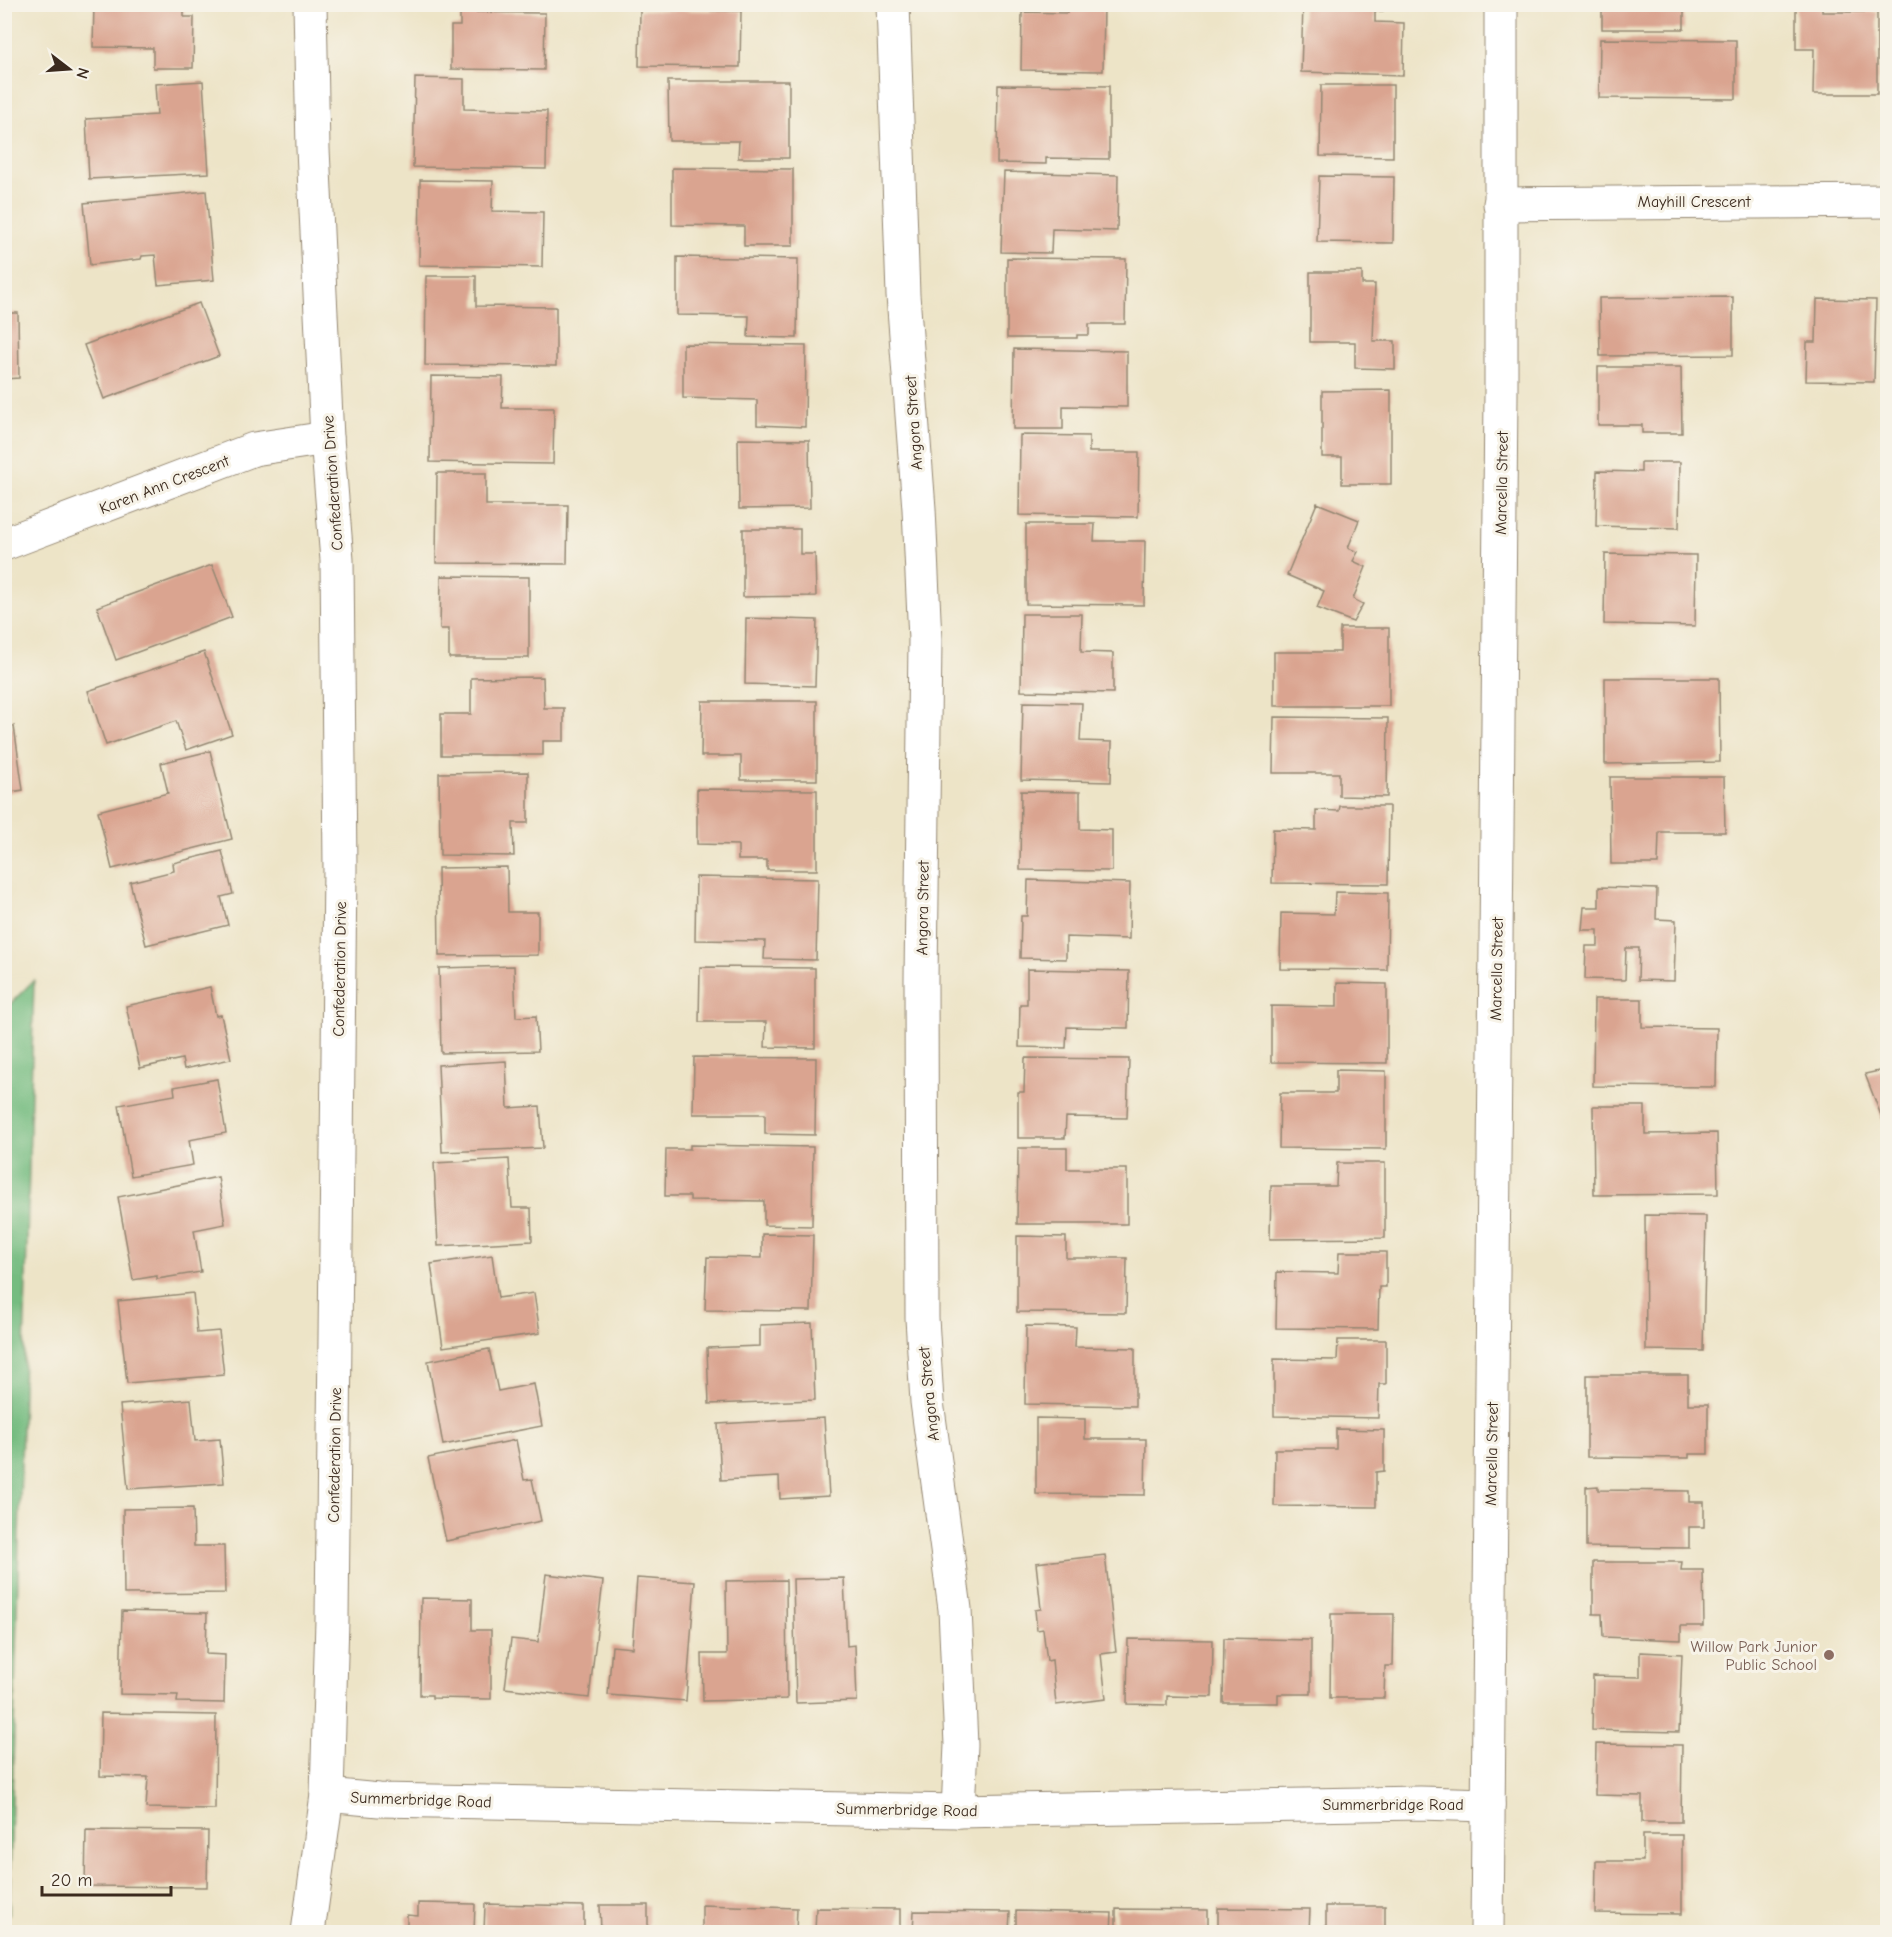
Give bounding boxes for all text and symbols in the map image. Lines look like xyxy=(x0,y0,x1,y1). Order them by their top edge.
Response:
north arrow xyxy=(39,39,99,99)
text: N xyxy=(72,65,93,81)
street label: Mayhill Crescent xyxy=(1637,193,1751,211)
street label: Angora Street xyxy=(902,375,926,471)
street label: Confederation Drive xyxy=(319,415,347,551)
street label: Marcella Street xyxy=(1492,430,1512,535)
street label: Karen Ann Crescent xyxy=(97,452,232,518)
street label: Angora Street xyxy=(913,860,933,956)
street label: Confederation Drive xyxy=(330,901,350,1037)
street label: Marcella Street xyxy=(1487,916,1507,1021)
street label: Angora Street xyxy=(915,1345,943,1442)
street label: Confederation Drive xyxy=(325,1387,345,1523)
street label: Marcella Street xyxy=(1482,1401,1502,1506)
place label: Willow Park Junior Public School xyxy=(1690,1638,1818,1674)
marker: Willow Park Junior Public School xyxy=(1822,1648,1836,1662)
street label: Summerbridge Road xyxy=(350,1789,492,1811)
street label: Summerbridge Road xyxy=(1322,1796,1464,1814)
street label: Summerbridge Road xyxy=(836,1800,978,1820)
scale bar xyxy=(42,1859,171,1897)
text: 20 m xyxy=(51,1870,92,1891)

